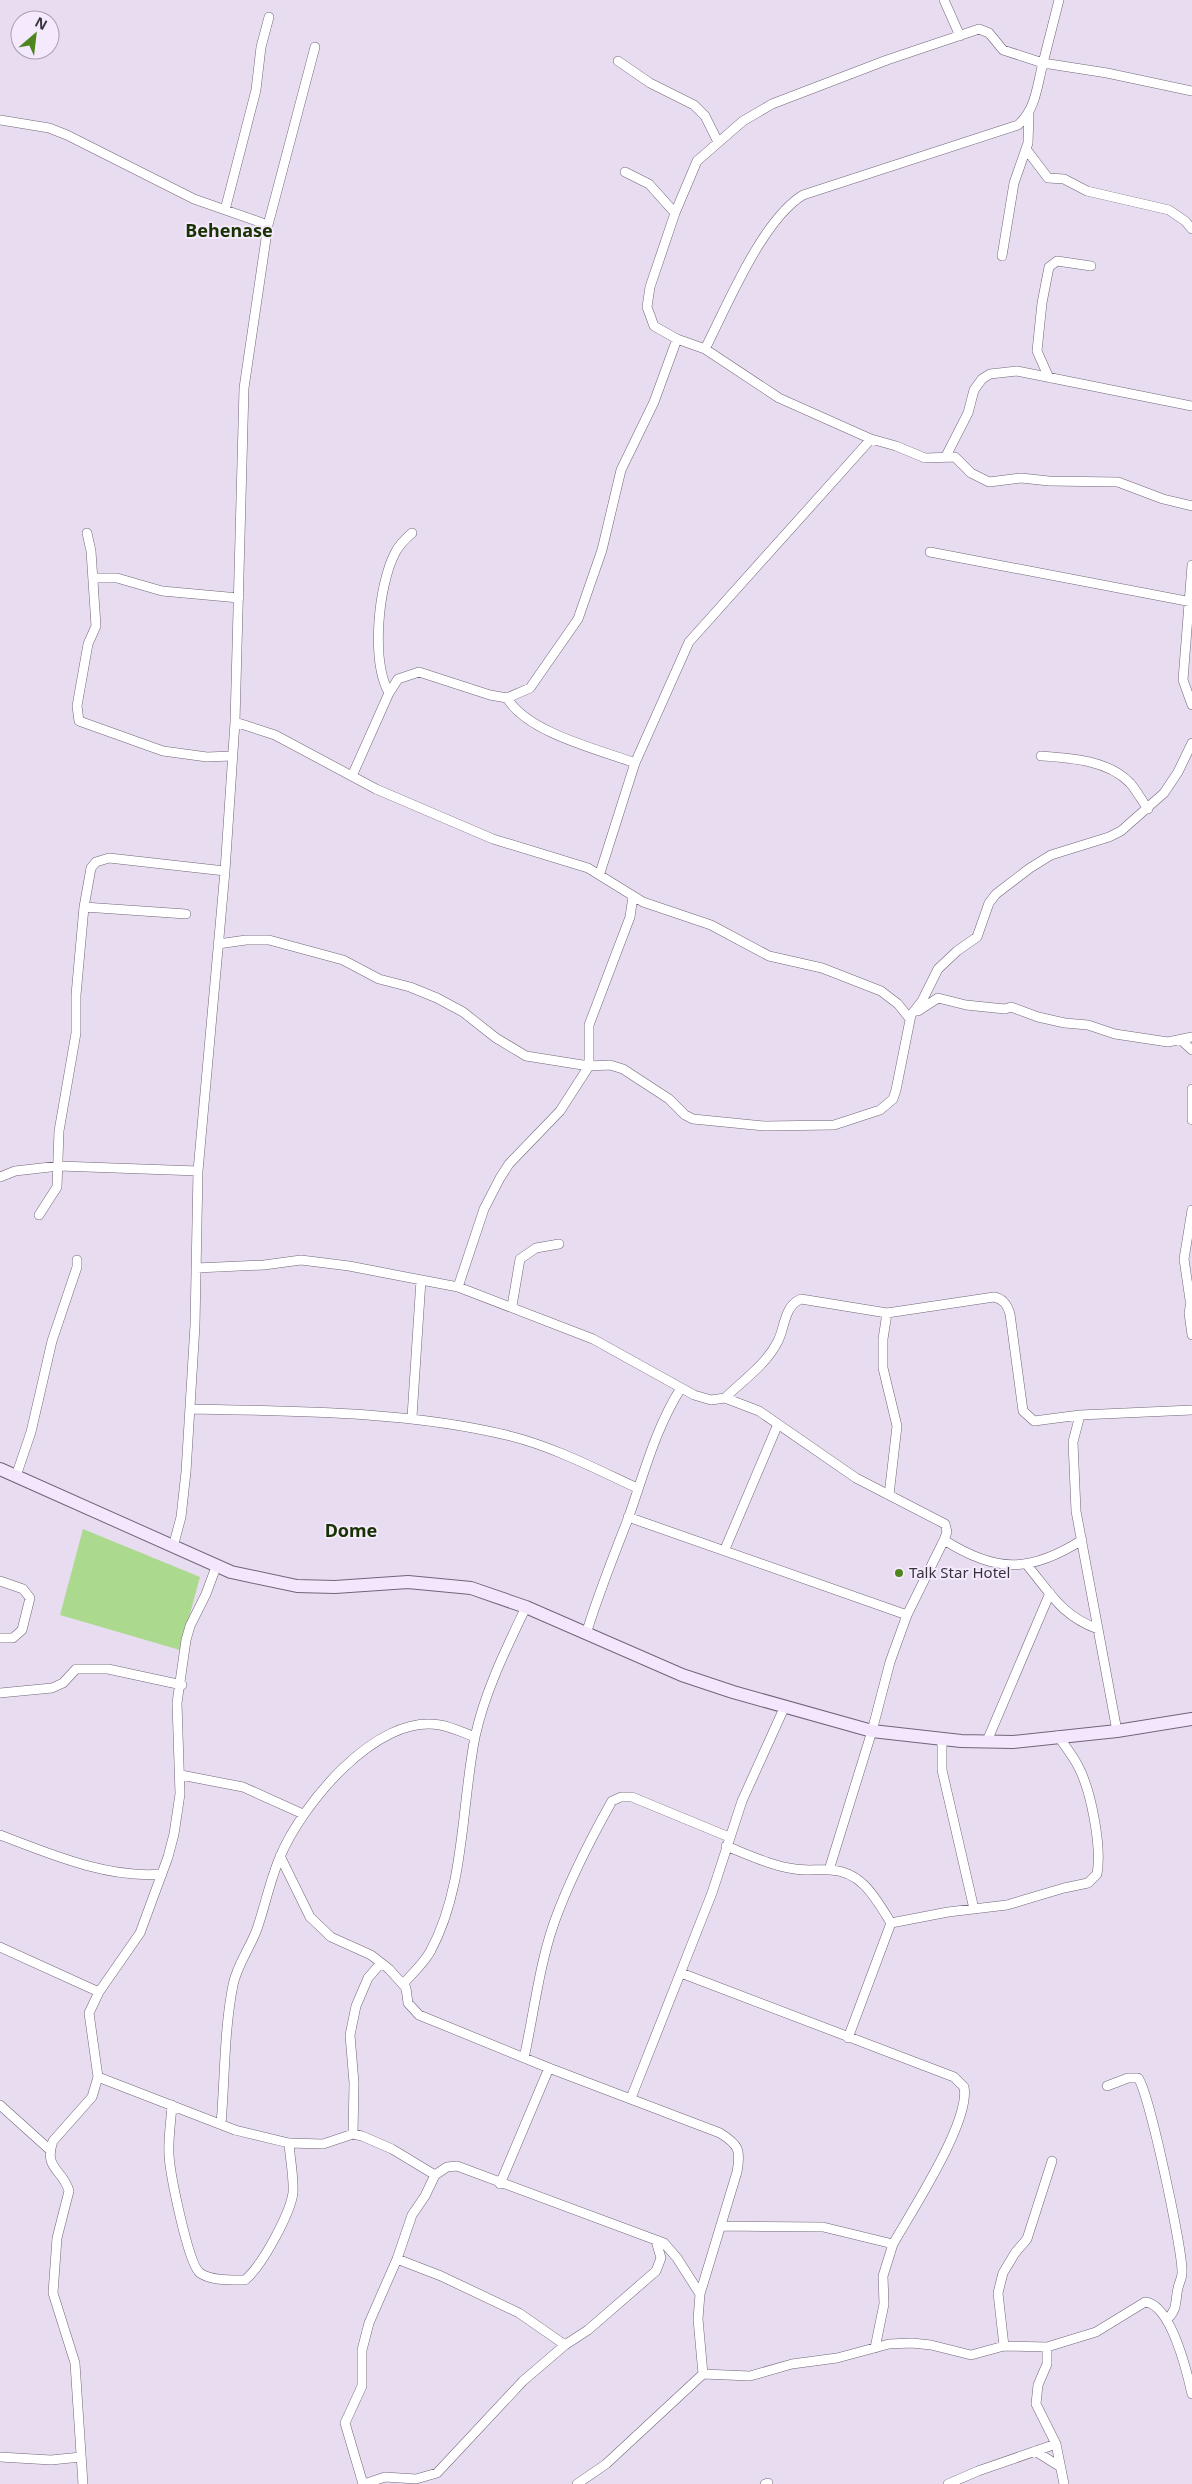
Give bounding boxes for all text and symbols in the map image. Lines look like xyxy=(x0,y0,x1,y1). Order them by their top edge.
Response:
north arrow xyxy=(10,10,60,60)
text: N xyxy=(32,12,51,34)
district label: Behenase xyxy=(185,218,273,242)
district label: Dome xyxy=(325,1518,377,1542)
place label: Talk Star Hotel xyxy=(909,1562,1010,1582)
marker: Talk Star Hotel xyxy=(893,1567,905,1579)

